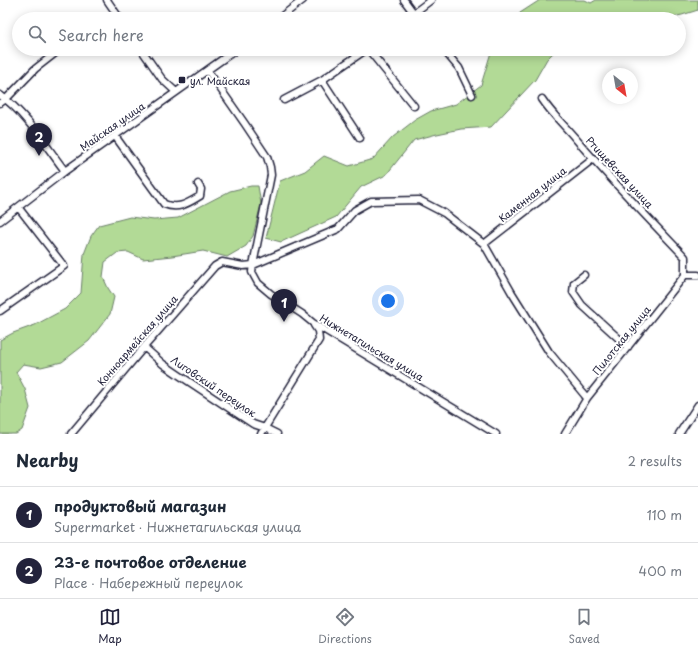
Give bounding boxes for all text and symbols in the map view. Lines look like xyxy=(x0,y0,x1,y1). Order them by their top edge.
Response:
search box xyxy=(12,12,686,56)
icon: search xyxy=(26,23,48,45)
text: Search here xyxy=(58,23,144,46)
north arrow xyxy=(602,68,638,104)
place label: ул. Майская xyxy=(190,73,250,88)
marker: ул. Майская xyxy=(177,75,187,85)
street label: Майская улица xyxy=(76,98,148,154)
pin: 2 xyxy=(26,123,52,156)
street label: Ртищевская улица xyxy=(583,133,658,212)
street label: Каменная улица xyxy=(495,162,570,225)
pin: 1 xyxy=(271,289,297,322)
street label: Конноармейская улица xyxy=(93,291,181,389)
your location xyxy=(378,291,398,311)
street label: Пилотская улица xyxy=(588,302,654,378)
street label: Нижнетагильская улица xyxy=(317,310,427,384)
street label: Лиговский переулок xyxy=(168,352,260,421)
text: Nearby xyxy=(16,447,78,473)
text: 2 results xyxy=(628,451,682,470)
text: продуктовый магазин xyxy=(54,494,226,517)
text: 1 xyxy=(26,505,32,524)
text: 110 m xyxy=(647,505,682,524)
text: Supermarket · Нижнетагильская улица xyxy=(54,517,301,536)
text: 23-е почтовое отделение xyxy=(54,550,247,573)
text: 2 xyxy=(24,561,34,580)
text: 400 m xyxy=(639,561,682,580)
text: Place · Набережный переулок xyxy=(54,573,243,592)
tab: Map xyxy=(98,606,122,647)
tab: Directions xyxy=(318,606,372,647)
tab: Saved xyxy=(568,606,600,647)

